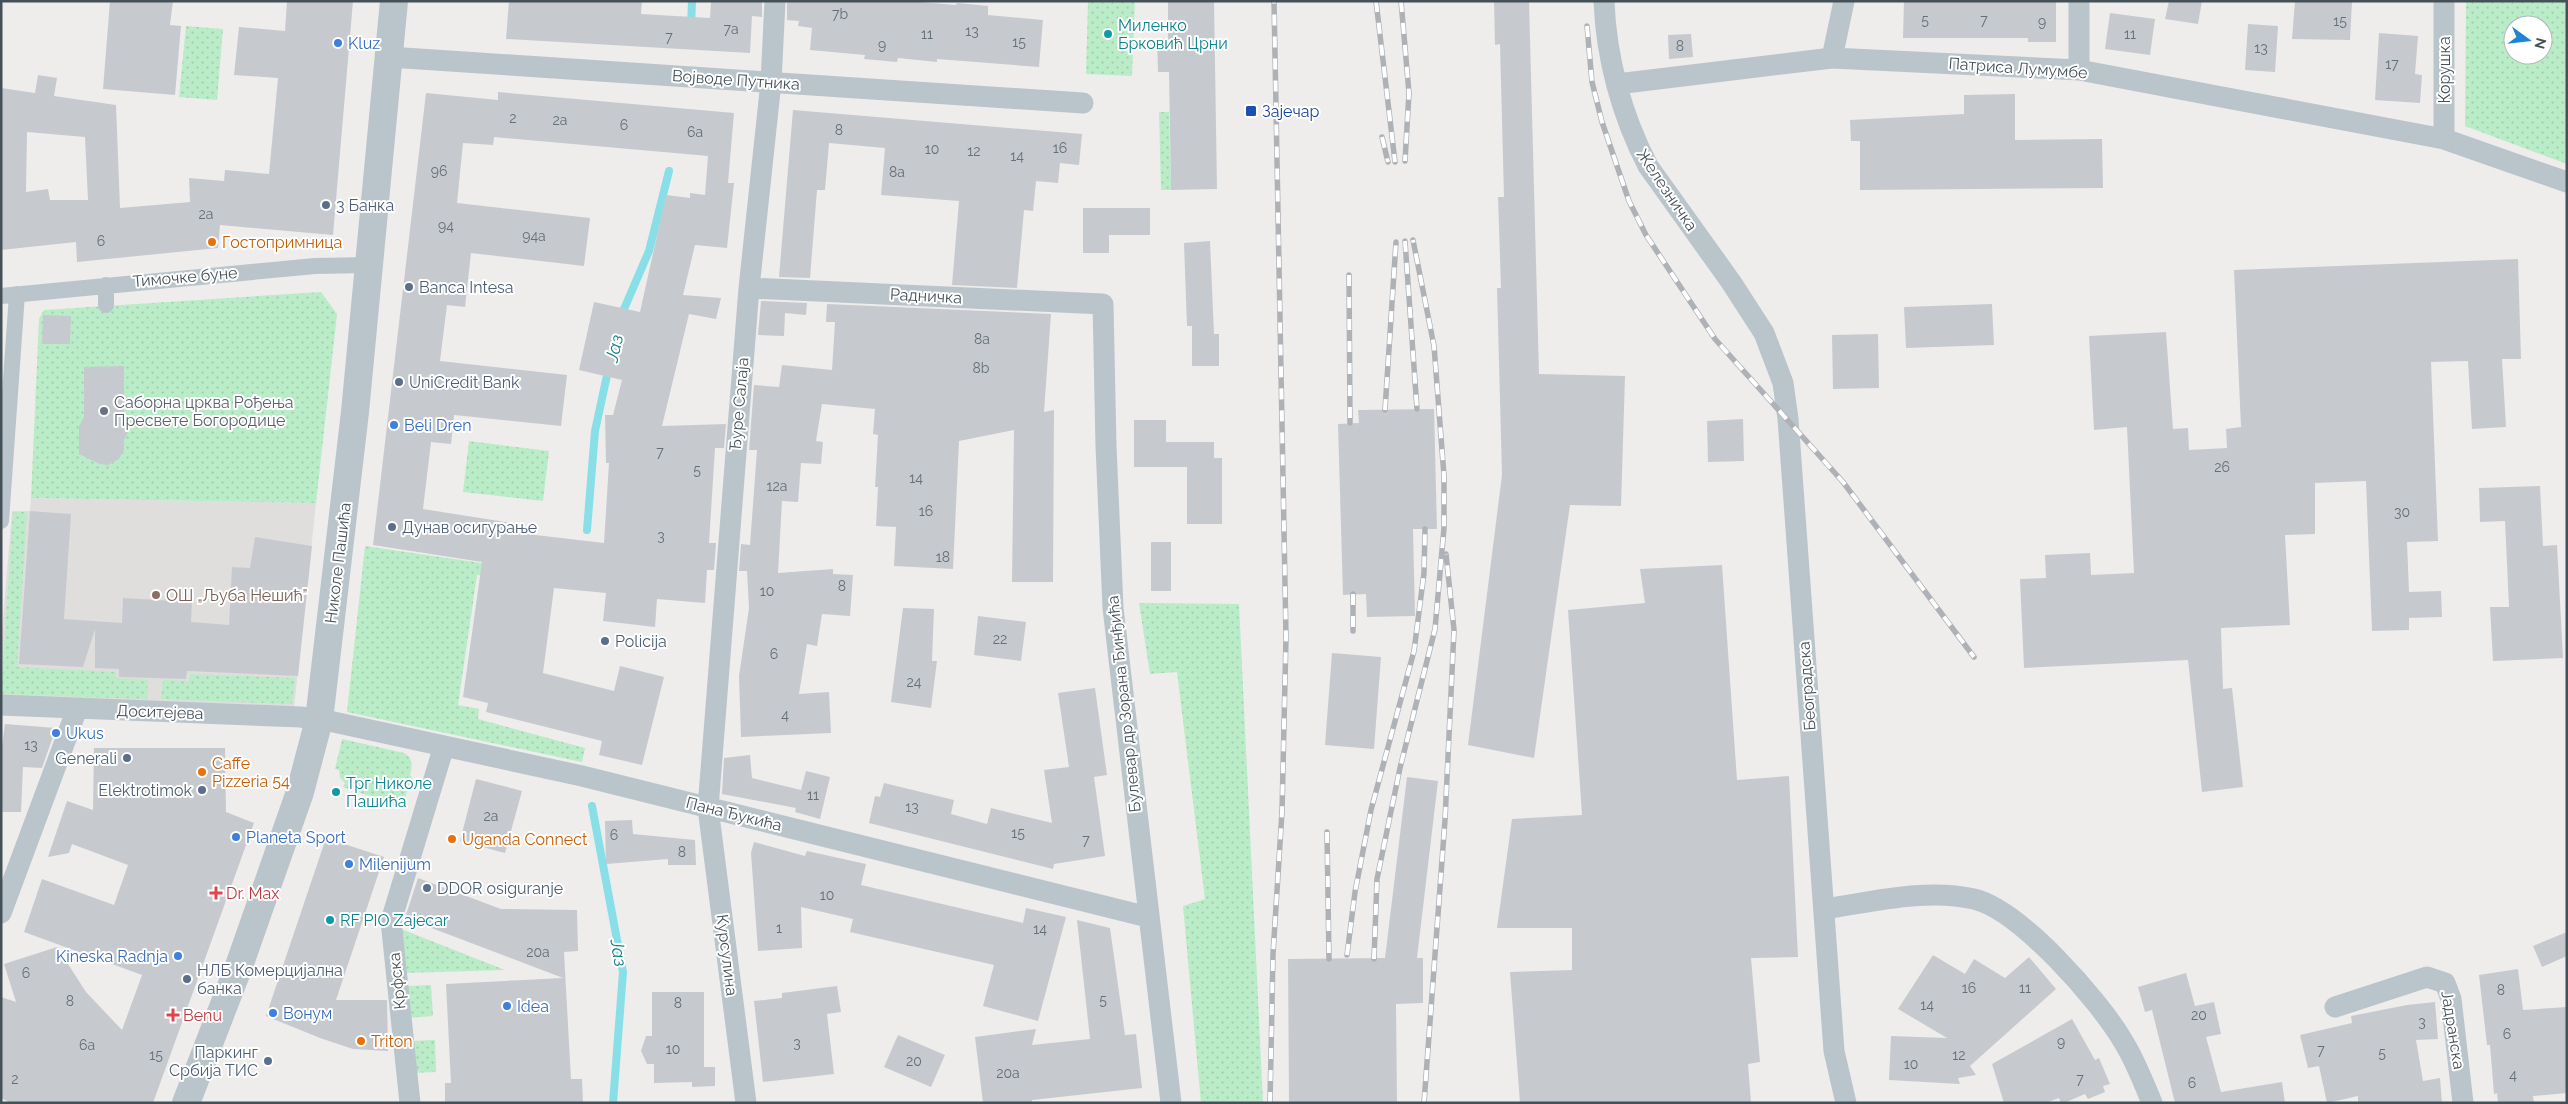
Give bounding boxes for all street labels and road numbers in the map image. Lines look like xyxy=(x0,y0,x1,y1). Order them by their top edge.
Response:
street label: Корушка xyxy=(2435,36,2454,104)
street label: Патриса Лумумбе xyxy=(1948,54,2088,82)
street label: Војводе Путника xyxy=(671,66,801,94)
street label: Железничка xyxy=(1633,145,1701,235)
street label: Тимочке буне xyxy=(132,263,238,291)
street label: Радничка xyxy=(890,285,962,307)
street label: Ђуре Салаја xyxy=(725,357,753,451)
street label: Николе Пашића xyxy=(321,501,355,625)
street label: Булевар др Зорана Ђинђића xyxy=(1103,595,1145,813)
street label: Београдска xyxy=(1794,641,1820,731)
street label: Доситејева xyxy=(116,701,204,723)
street label: Пана Ђукића xyxy=(684,793,784,835)
street label: Курсулина xyxy=(713,913,741,997)
street label: Крфска xyxy=(385,952,409,1010)
street label: Јадранска xyxy=(2437,989,2469,1071)

